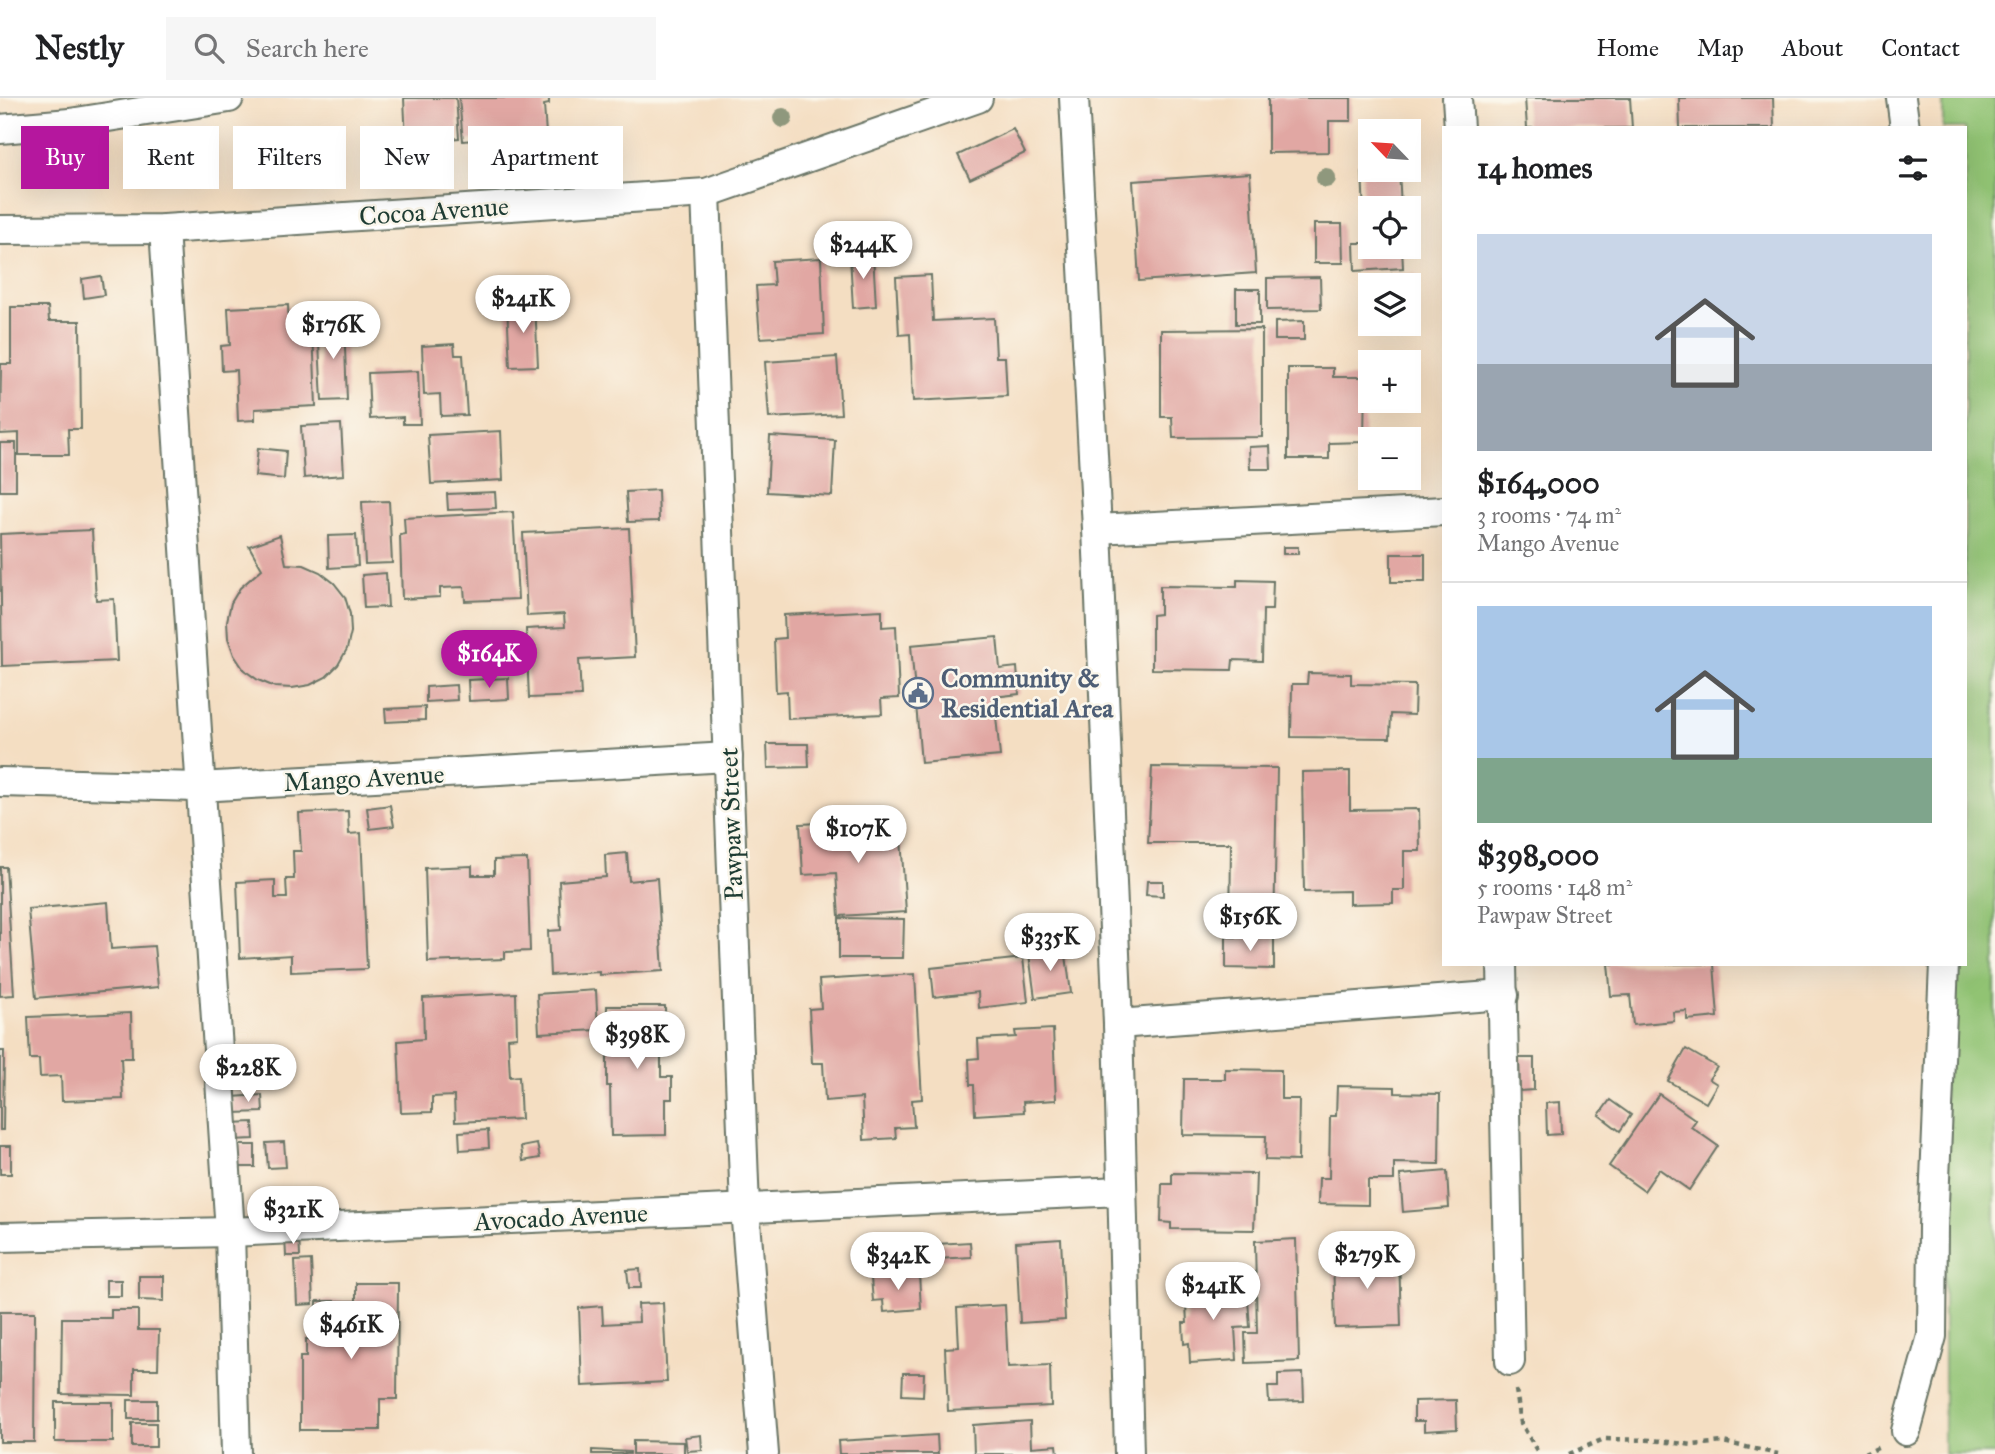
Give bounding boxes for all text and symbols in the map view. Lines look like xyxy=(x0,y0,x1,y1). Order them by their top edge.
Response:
search box xyxy=(166,17,656,80)
text: Nestly xyxy=(35,28,124,68)
icon: search xyxy=(190,29,228,67)
text: Search here xyxy=(246,32,369,64)
text: Home xyxy=(1596,33,1659,63)
text: Map xyxy=(1697,33,1744,63)
text: About xyxy=(1782,33,1843,63)
text: Contact xyxy=(1881,33,1960,63)
north arrow xyxy=(1358,119,1421,182)
map controls xyxy=(1358,119,1421,490)
chip: Buy xyxy=(21,126,109,189)
chip: Rent xyxy=(123,126,219,189)
chip: Filters xyxy=(233,126,346,189)
chip: New xyxy=(360,126,454,189)
chip: Apartment xyxy=(468,126,623,189)
icon: filters xyxy=(1894,149,1932,187)
text: 14 homes xyxy=(1477,150,1592,186)
street label: Cocoa Avenue xyxy=(358,190,510,232)
button: locate xyxy=(1358,196,1421,259)
pin: $244K xyxy=(814,222,912,281)
text: $244K xyxy=(829,230,897,258)
button: layers xyxy=(1358,273,1421,336)
pin: $241K xyxy=(474,275,572,335)
icon: home xyxy=(1642,280,1768,406)
text: $241K xyxy=(491,284,555,312)
pin: $176K xyxy=(284,302,382,361)
text: $176K xyxy=(301,310,365,338)
button: + xyxy=(1358,350,1421,413)
button: − xyxy=(1358,427,1421,490)
text: $164,000 xyxy=(1477,465,1600,501)
text: 3 rooms · 74 m² xyxy=(1477,501,1621,529)
text: Mango Avenue xyxy=(1477,529,1619,557)
pin: $164K xyxy=(440,630,538,690)
text: $164K xyxy=(457,639,521,667)
icon: home xyxy=(1642,652,1768,778)
place label: Community & Residential Area xyxy=(941,662,1114,724)
public building icon: Community & Residential Area xyxy=(901,676,935,710)
street label: Pawpaw Street xyxy=(712,747,750,901)
street label: Mango Avenue xyxy=(283,758,445,798)
pin: $107K xyxy=(809,806,907,865)
text: $107K xyxy=(826,814,890,842)
text: $398,000 xyxy=(1477,837,1599,873)
text: 5 rooms · 148 m² xyxy=(1477,873,1632,901)
pin: $156K xyxy=(1201,894,1299,953)
text: Pawpaw Street xyxy=(1477,901,1613,929)
text: $156K xyxy=(1219,902,1281,930)
pin: $335K xyxy=(1001,914,1099,973)
text: $335K xyxy=(1020,922,1080,950)
pin: $398K xyxy=(588,1012,686,1071)
text: $398K xyxy=(605,1020,669,1048)
pin: $228K xyxy=(199,1044,297,1104)
text: $228K xyxy=(216,1053,280,1081)
pin: $321K xyxy=(244,1186,342,1246)
text: $321K xyxy=(263,1195,323,1223)
street label: Avocado Avenue xyxy=(472,1196,649,1238)
pin: $342K xyxy=(849,1232,947,1292)
pin: $279K xyxy=(1318,1232,1416,1291)
text: $279K xyxy=(1334,1240,1400,1268)
text: $342K xyxy=(866,1241,930,1269)
pin: $241K xyxy=(1164,1262,1262,1322)
text: $241K xyxy=(1181,1271,1245,1299)
pin: $461K xyxy=(302,1302,400,1361)
text: $461K xyxy=(319,1310,383,1338)

